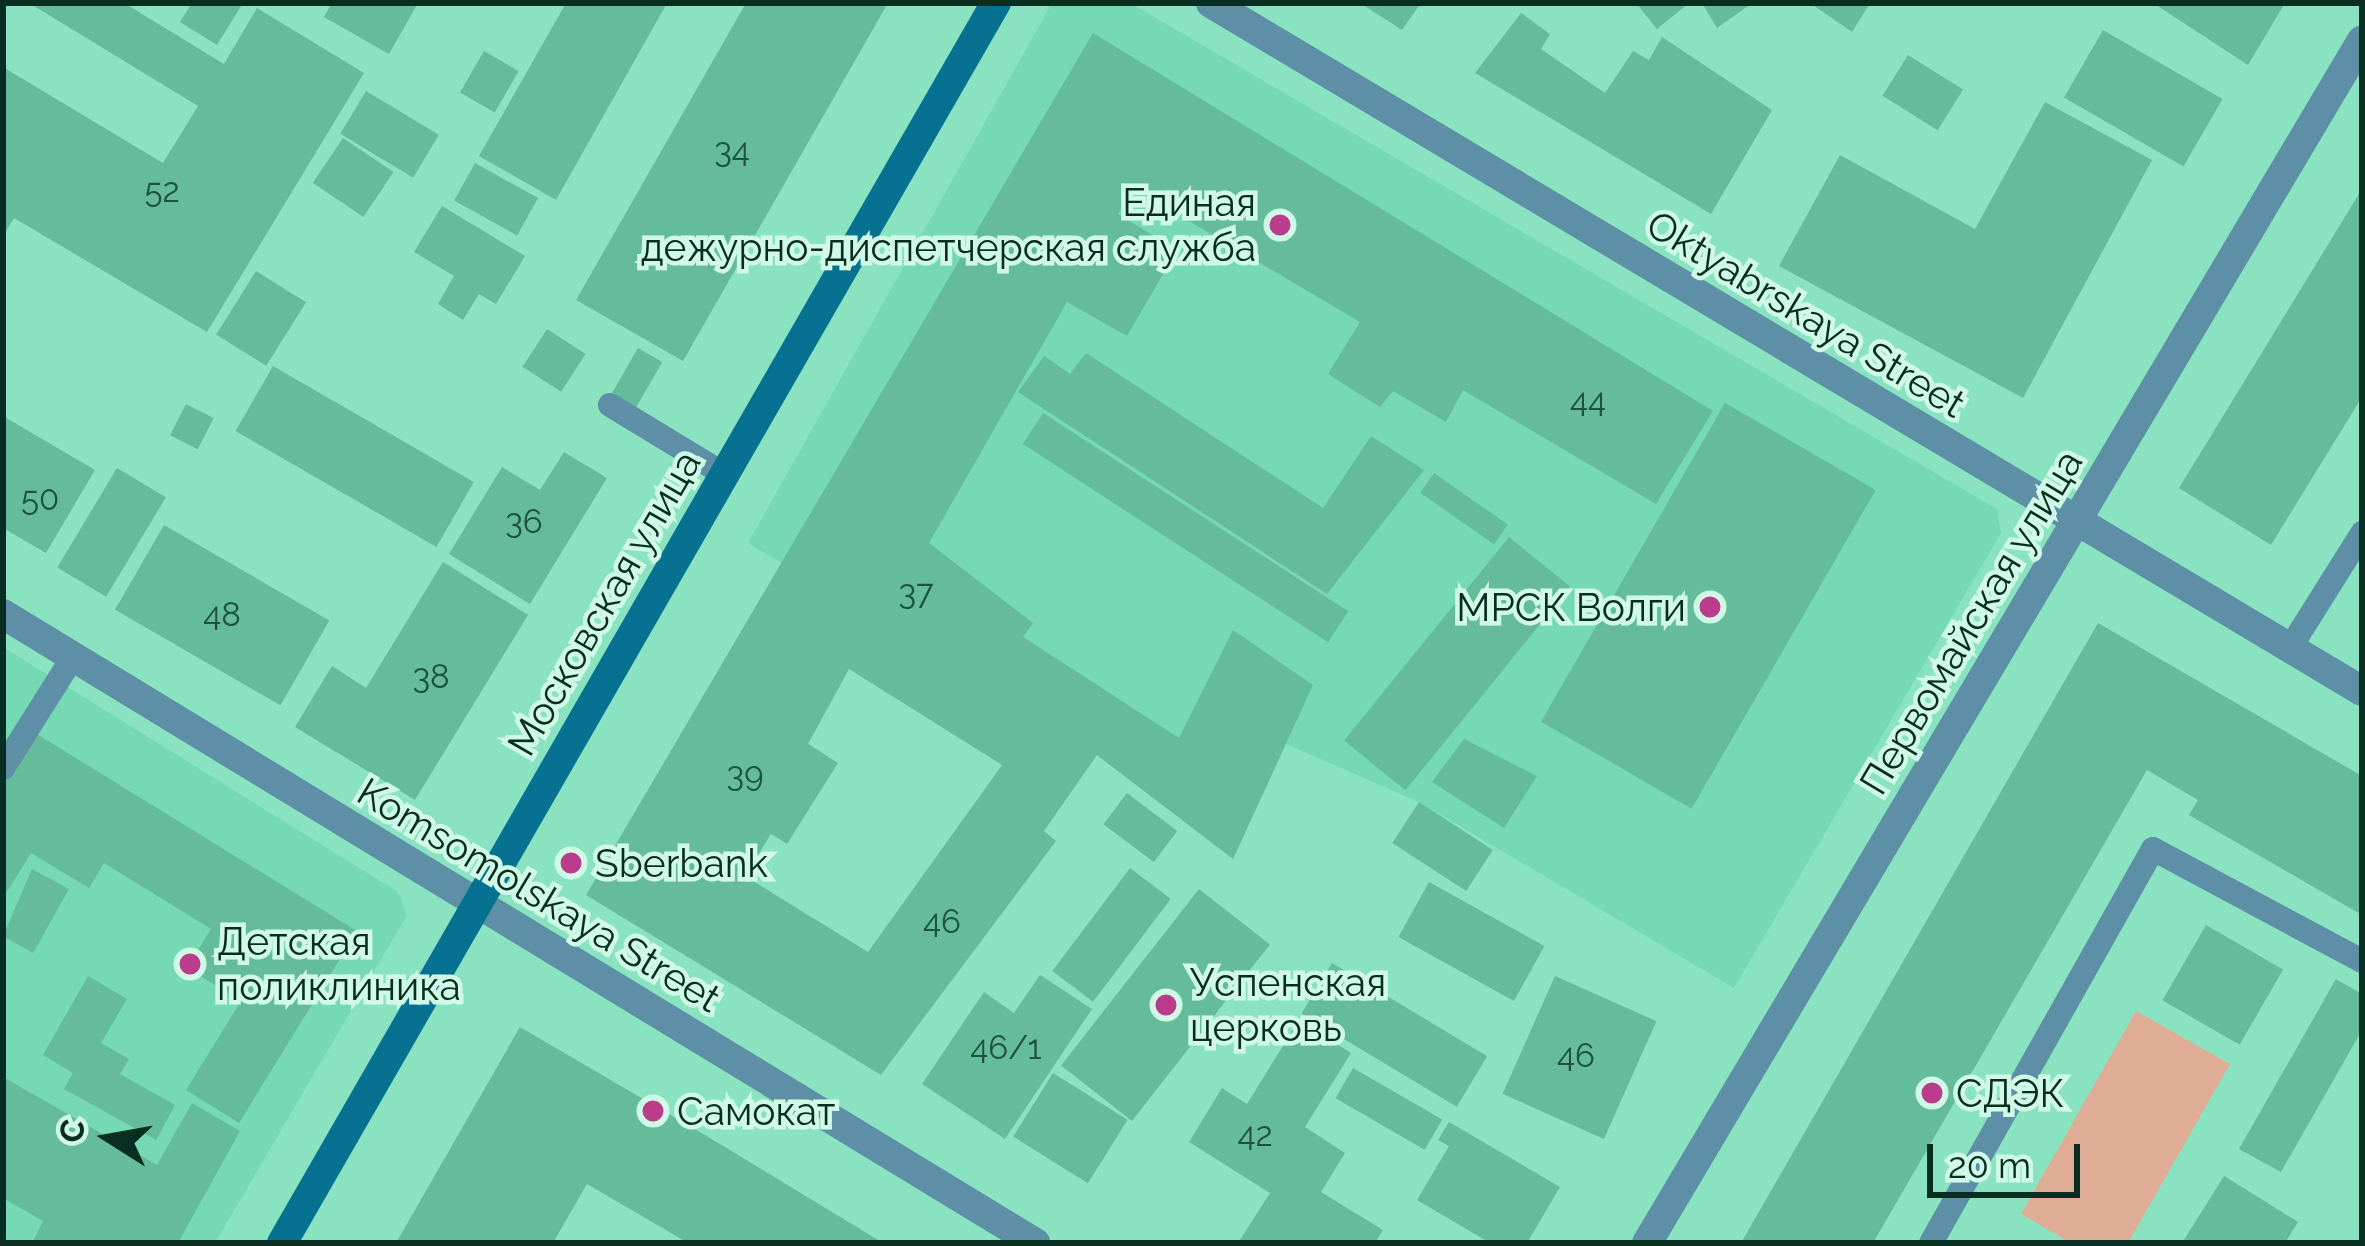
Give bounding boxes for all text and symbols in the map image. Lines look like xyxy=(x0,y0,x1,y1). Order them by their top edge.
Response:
house number: 34 xyxy=(714,131,750,171)
house number: 52 xyxy=(144,171,180,211)
place label: Единая дежурно-диспетчерская служба xyxy=(641,180,1256,271)
street label: Oktyabrskaya Street xyxy=(1639,201,1973,427)
marker: Единая дежурно-диспетчерская служба xyxy=(1267,212,1293,238)
house number: 44 xyxy=(1570,381,1606,421)
street label: Первомайская улица xyxy=(1849,441,2093,803)
street label: Московская улица xyxy=(497,442,711,764)
house number: 50 xyxy=(21,479,59,519)
house number: 36 xyxy=(505,502,543,542)
house number: 37 xyxy=(898,573,934,613)
place label: МРСК Волги xyxy=(1456,584,1686,630)
marker: МРСК Волги xyxy=(1697,594,1723,620)
house number: 48 xyxy=(203,595,241,635)
house number: 38 xyxy=(412,657,450,697)
house number: 39 xyxy=(727,755,763,795)
street label: Komsomolskaya Street xyxy=(349,768,729,1022)
place label: Sberbank xyxy=(595,840,768,886)
marker: Sberbank xyxy=(558,850,584,876)
house number: 46 xyxy=(923,902,961,942)
place label: Детская поликлиника xyxy=(217,919,461,1010)
marker: Детская поликлиника xyxy=(174,948,206,980)
place label: Успенская церковь xyxy=(1190,960,1386,1051)
marker: Успенская церковь xyxy=(1153,992,1179,1018)
house number: 46/1 xyxy=(970,1028,1042,1068)
house number: 46 xyxy=(1557,1036,1595,1076)
place label: СДЭК xyxy=(1956,1070,2064,1116)
north arrow xyxy=(48,1078,168,1198)
marker: СДЭК xyxy=(1919,1080,1945,1106)
place label: Самокат xyxy=(677,1088,835,1134)
marker: Самокат xyxy=(640,1098,666,1124)
house number: 42 xyxy=(1237,1115,1273,1155)
text: С xyxy=(51,1116,93,1146)
scale bar xyxy=(1933,1120,2086,1194)
text: 20 m xyxy=(1948,1144,2031,1186)

